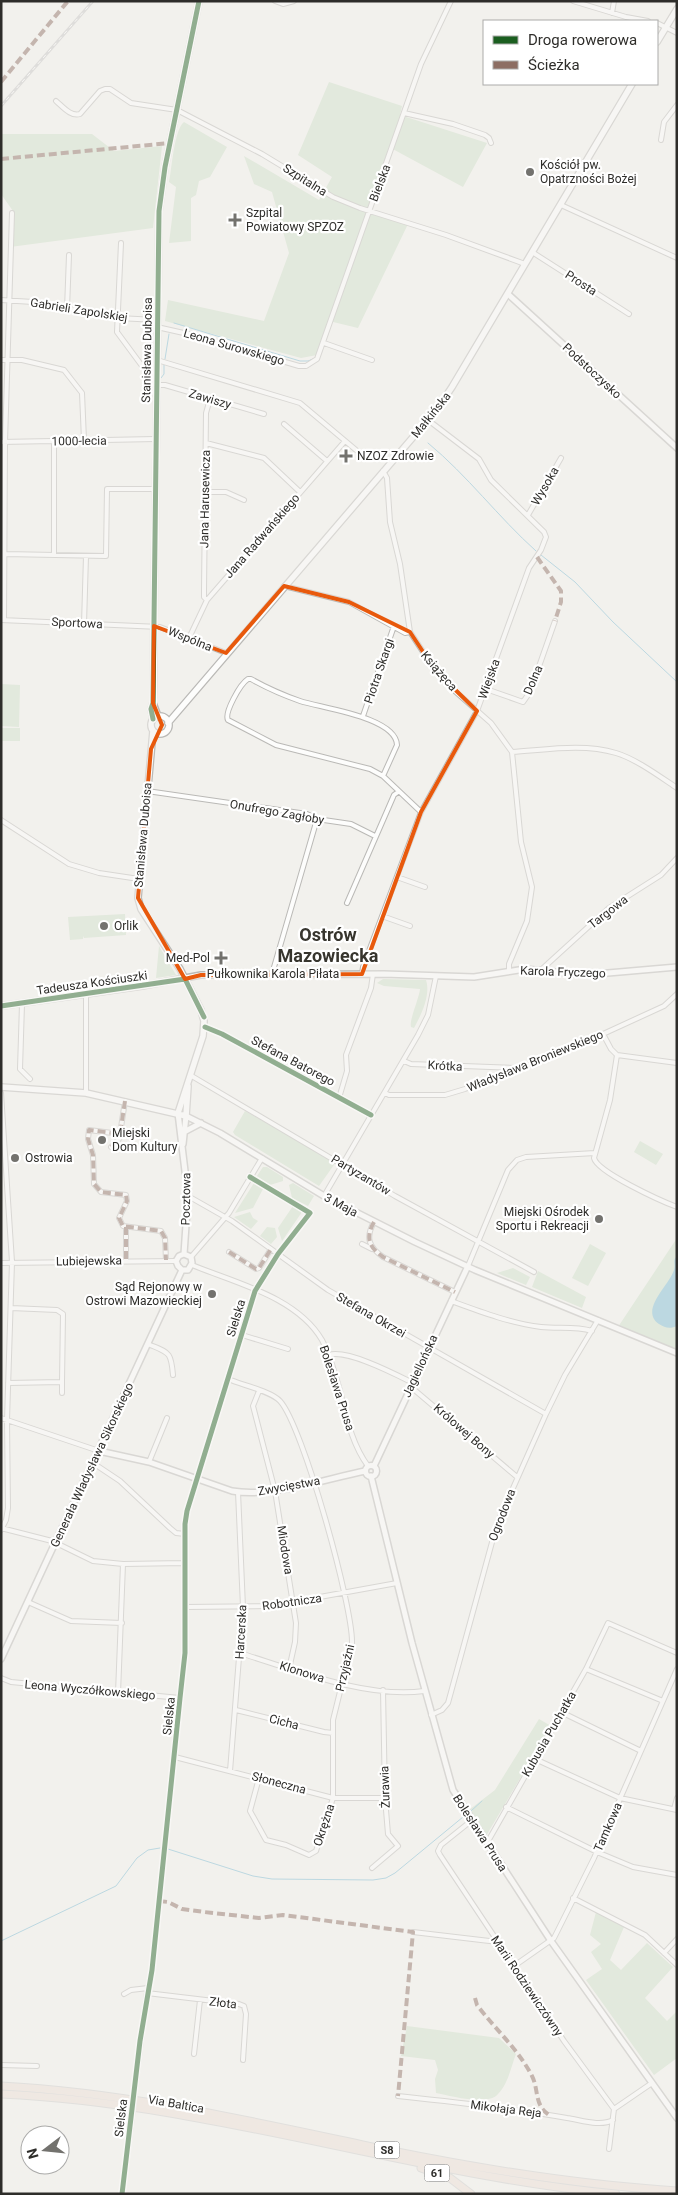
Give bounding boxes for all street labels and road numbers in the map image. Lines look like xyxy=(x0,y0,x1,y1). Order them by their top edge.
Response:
street label: Szpitalna xyxy=(280,161,330,199)
street label: Bielska xyxy=(367,163,393,203)
street label: Prosta xyxy=(563,268,599,298)
street label: Gabrieli Zapolskiej xyxy=(29,295,129,325)
street label: Stanisława Duboisa xyxy=(139,297,155,403)
street label: Leona Surowskiego xyxy=(182,326,286,368)
street label: Podstoczysko xyxy=(560,340,624,402)
street label: Zawiszy xyxy=(187,386,233,412)
street label: Małkińska xyxy=(408,389,454,441)
street label: 1000-lecia xyxy=(51,434,107,448)
street label: Jana Harusewicza xyxy=(197,450,213,548)
street label: Wysoka xyxy=(528,464,562,508)
street label: Jana Radwańskiego xyxy=(222,491,303,581)
street label: Sportowa xyxy=(51,615,103,631)
street label: Wspólna xyxy=(166,624,214,654)
street label: Piotra Skargi xyxy=(361,637,397,705)
street label: Książęca xyxy=(418,648,460,694)
street label: Wiejska xyxy=(475,657,503,701)
street label: Dolna xyxy=(521,663,545,697)
street label: Stanisława Duboisa xyxy=(131,782,155,888)
street label: Onufrego Zagłoby xyxy=(229,797,326,827)
street label: Targowa xyxy=(586,892,630,932)
street label: Karola Fryczego xyxy=(520,964,606,980)
street label: Pułkownika Karola Piłata xyxy=(207,967,339,981)
street label: Tadeusza Kościuszki xyxy=(36,968,148,998)
street label: Władysława Broniewskiego xyxy=(465,1027,605,1095)
street label: Stefana Batorego xyxy=(249,1033,337,1089)
street label: Krótka xyxy=(427,1058,463,1074)
street label: Partyzantów xyxy=(329,1152,393,1198)
street label: Pocztowa xyxy=(179,1172,193,1226)
street label: 3 Maja xyxy=(322,1190,360,1220)
street label: Lubiejewska xyxy=(56,1253,122,1269)
street label: Stefana Okrzei xyxy=(334,1289,408,1341)
street label: Sielska xyxy=(224,1298,248,1338)
street label: Jagiellońska xyxy=(399,1333,441,1399)
street label: Bolesława Prusa xyxy=(317,1343,357,1433)
street label: Generała Władysława Sikorskiego xyxy=(48,1380,136,1550)
street label: Królowej Bony xyxy=(431,1401,497,1461)
street label: Zwycięstwa xyxy=(257,1474,321,1498)
street label: Ogrodowa xyxy=(486,1487,518,1543)
street label: Miodowa xyxy=(274,1525,296,1575)
street label: Robotnicza xyxy=(261,1591,323,1613)
street label: Harcerska xyxy=(233,1604,249,1660)
street label: Przyjaźni xyxy=(333,1643,357,1693)
street label: Klonowa xyxy=(278,1659,326,1685)
street label: Leona Wyczółkowskiego xyxy=(24,1677,156,1703)
street label: Kubusia Puchatka xyxy=(519,1689,579,1779)
street label: Sielska xyxy=(160,1696,178,1736)
street label: Cicha xyxy=(268,1712,300,1732)
street label: Żurawia xyxy=(376,1766,393,1809)
street label: Słoneczna xyxy=(250,1769,308,1797)
street label: Bolesława Prusa xyxy=(450,1792,510,1874)
street label: Tamkowa xyxy=(591,1800,625,1854)
street label: Okrężna xyxy=(311,1802,337,1848)
street label: Marii Rodziewiczówny xyxy=(488,1933,566,2039)
street label: Złota xyxy=(208,1994,238,2012)
street label: Via Baltica xyxy=(147,2092,205,2116)
street label: Sielska xyxy=(112,2098,130,2138)
street label: Mikołaja Reja xyxy=(470,2098,542,2120)
road number: S8 xyxy=(374,2142,400,2158)
road number: 61 xyxy=(424,2164,450,2182)

